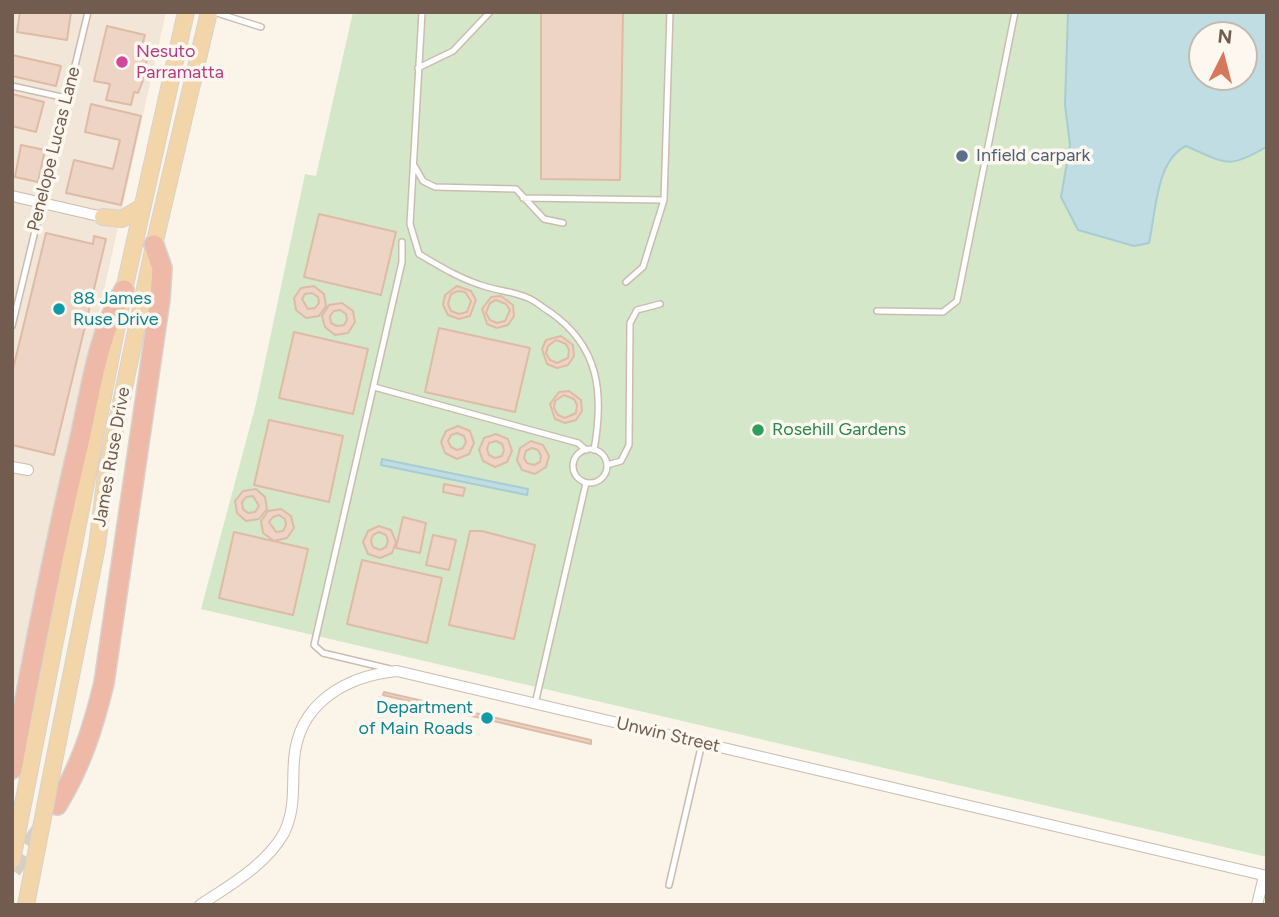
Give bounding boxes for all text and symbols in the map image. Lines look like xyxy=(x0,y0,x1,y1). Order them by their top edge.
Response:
north arrow xyxy=(1188,21,1258,91)
text: N xyxy=(1217,24,1234,49)
place label: Nesuto Parramatta xyxy=(136,41,224,84)
marker: Nesuto Parramatta xyxy=(114,54,130,70)
street label: Penelope Lucas Lane xyxy=(23,64,85,234)
place label: Infield carpark xyxy=(976,145,1090,167)
marker: Infield carpark xyxy=(954,148,970,164)
place label: 88 James Ruse Drive xyxy=(73,288,159,330)
marker: 88 James Ruse Drive xyxy=(51,301,67,317)
street label: James Ruse Drive xyxy=(89,385,135,529)
place label: Rosehill Gardens xyxy=(772,419,906,441)
marker: Rosehill Gardens xyxy=(750,422,766,438)
place label: Department of Main Roads xyxy=(359,697,473,740)
marker: Department of Main Roads xyxy=(479,710,495,726)
street label: Unwin Street xyxy=(614,713,722,757)

